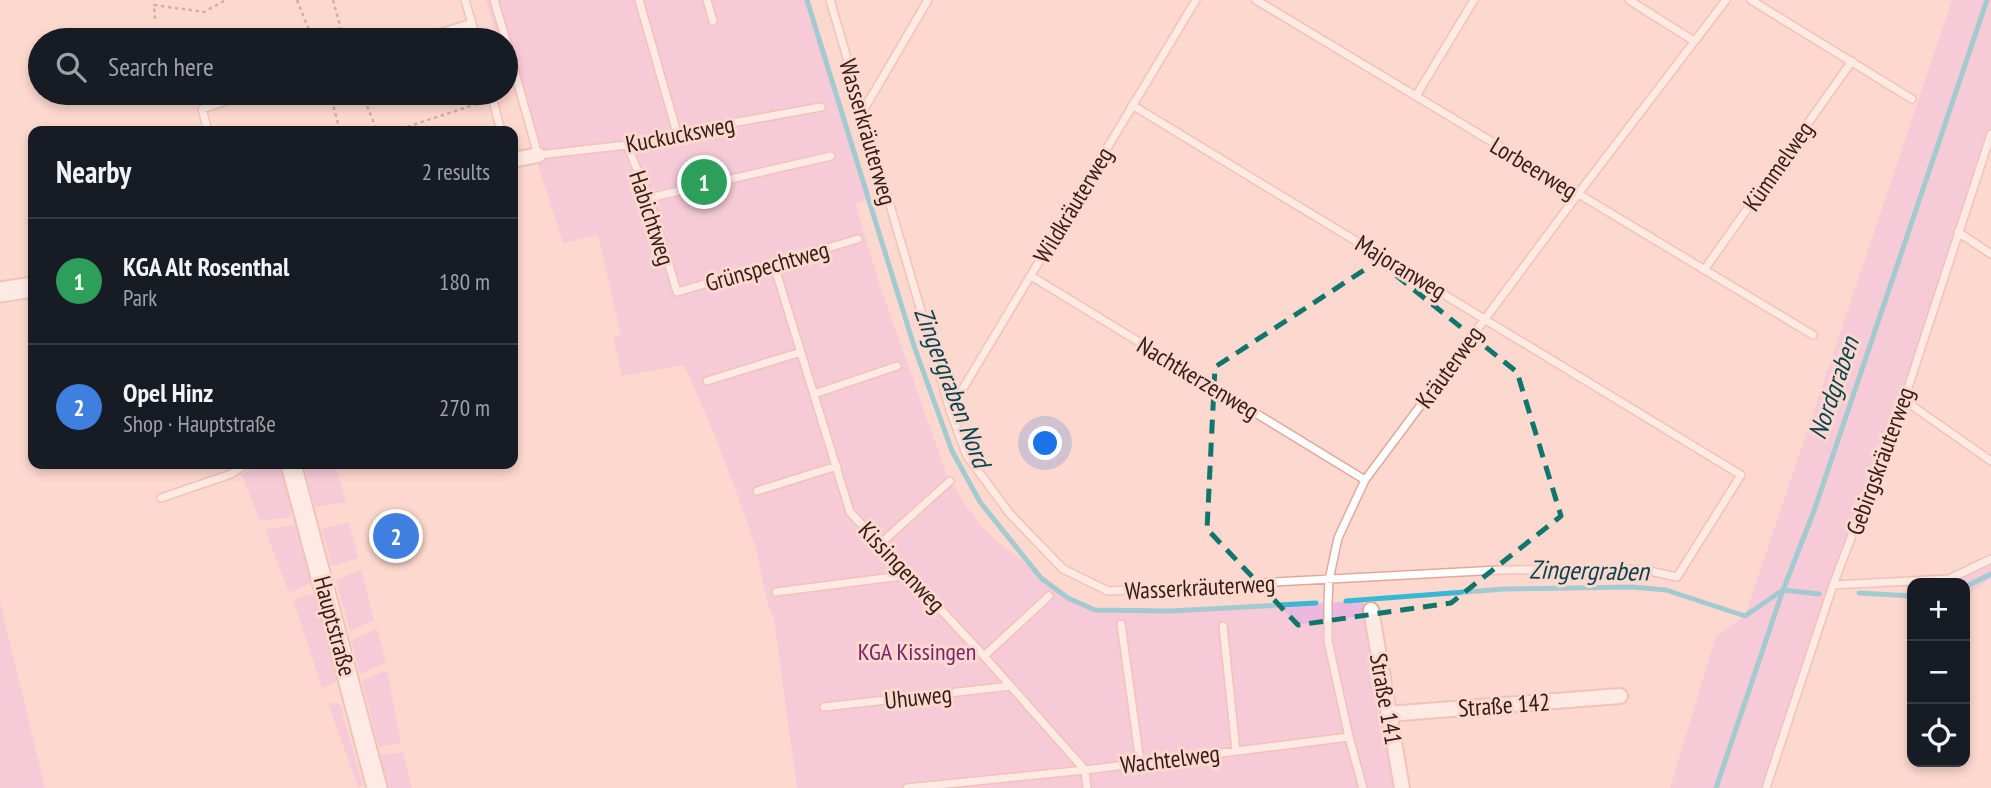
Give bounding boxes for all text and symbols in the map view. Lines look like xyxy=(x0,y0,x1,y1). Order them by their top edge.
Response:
search box xyxy=(28,28,518,105)
icon: search xyxy=(52,48,90,86)
text: Search here xyxy=(108,50,214,83)
street label: Wasserkräuterweg xyxy=(832,55,904,209)
street label: Kuckucksweg xyxy=(623,108,737,160)
street label: Kümmelweg xyxy=(1736,115,1820,217)
street label: Lorbeerweg xyxy=(1485,130,1583,206)
street label: Wildkräuterweg xyxy=(1026,141,1120,269)
text: Nearby xyxy=(56,152,131,191)
pin: 1 xyxy=(681,156,727,208)
text: 2 results xyxy=(422,157,490,186)
street label: Habichtweg xyxy=(622,167,682,269)
street label: Majoranweg xyxy=(1350,228,1452,306)
street label: Grünspechtweg xyxy=(702,234,832,298)
text: KGA Alt Rosenthal xyxy=(123,250,289,283)
text: 1 xyxy=(74,267,85,296)
text: 180 m xyxy=(439,267,490,296)
text: Park xyxy=(123,283,157,312)
water label: Zingergraben Nord xyxy=(907,302,1000,475)
street label: Kräuterweg xyxy=(1409,320,1489,414)
street label: Nachtkerzenweg xyxy=(1131,330,1265,426)
water label: Nordgraben xyxy=(1800,331,1866,443)
text: Opel Hinz xyxy=(123,376,213,409)
street label: Gebirgskräuterweg xyxy=(1839,383,1921,539)
text: 2 xyxy=(74,393,85,422)
text: 270 m xyxy=(439,393,490,422)
text: Shop · Hauptstraße xyxy=(123,409,276,438)
your location xyxy=(1028,426,1062,460)
pin: 2 xyxy=(373,510,419,562)
street label: Kissingenweg xyxy=(852,515,952,619)
water label: Zingergraben xyxy=(1529,552,1651,588)
street label: Wasserkräuterweg xyxy=(1124,568,1276,606)
street label: Hauptstraße xyxy=(307,573,363,679)
map controls xyxy=(1907,578,1970,767)
button: + xyxy=(1907,578,1970,641)
park label: KGA Kissingen xyxy=(858,636,976,667)
button: − xyxy=(1907,641,1970,704)
street label: Straße 141 xyxy=(1363,651,1409,747)
street label: Uhuweg xyxy=(883,678,953,716)
street label: Straße 142 xyxy=(1457,686,1551,724)
button: locate xyxy=(1907,704,1970,767)
street label: Wachtelweg xyxy=(1118,738,1222,780)

